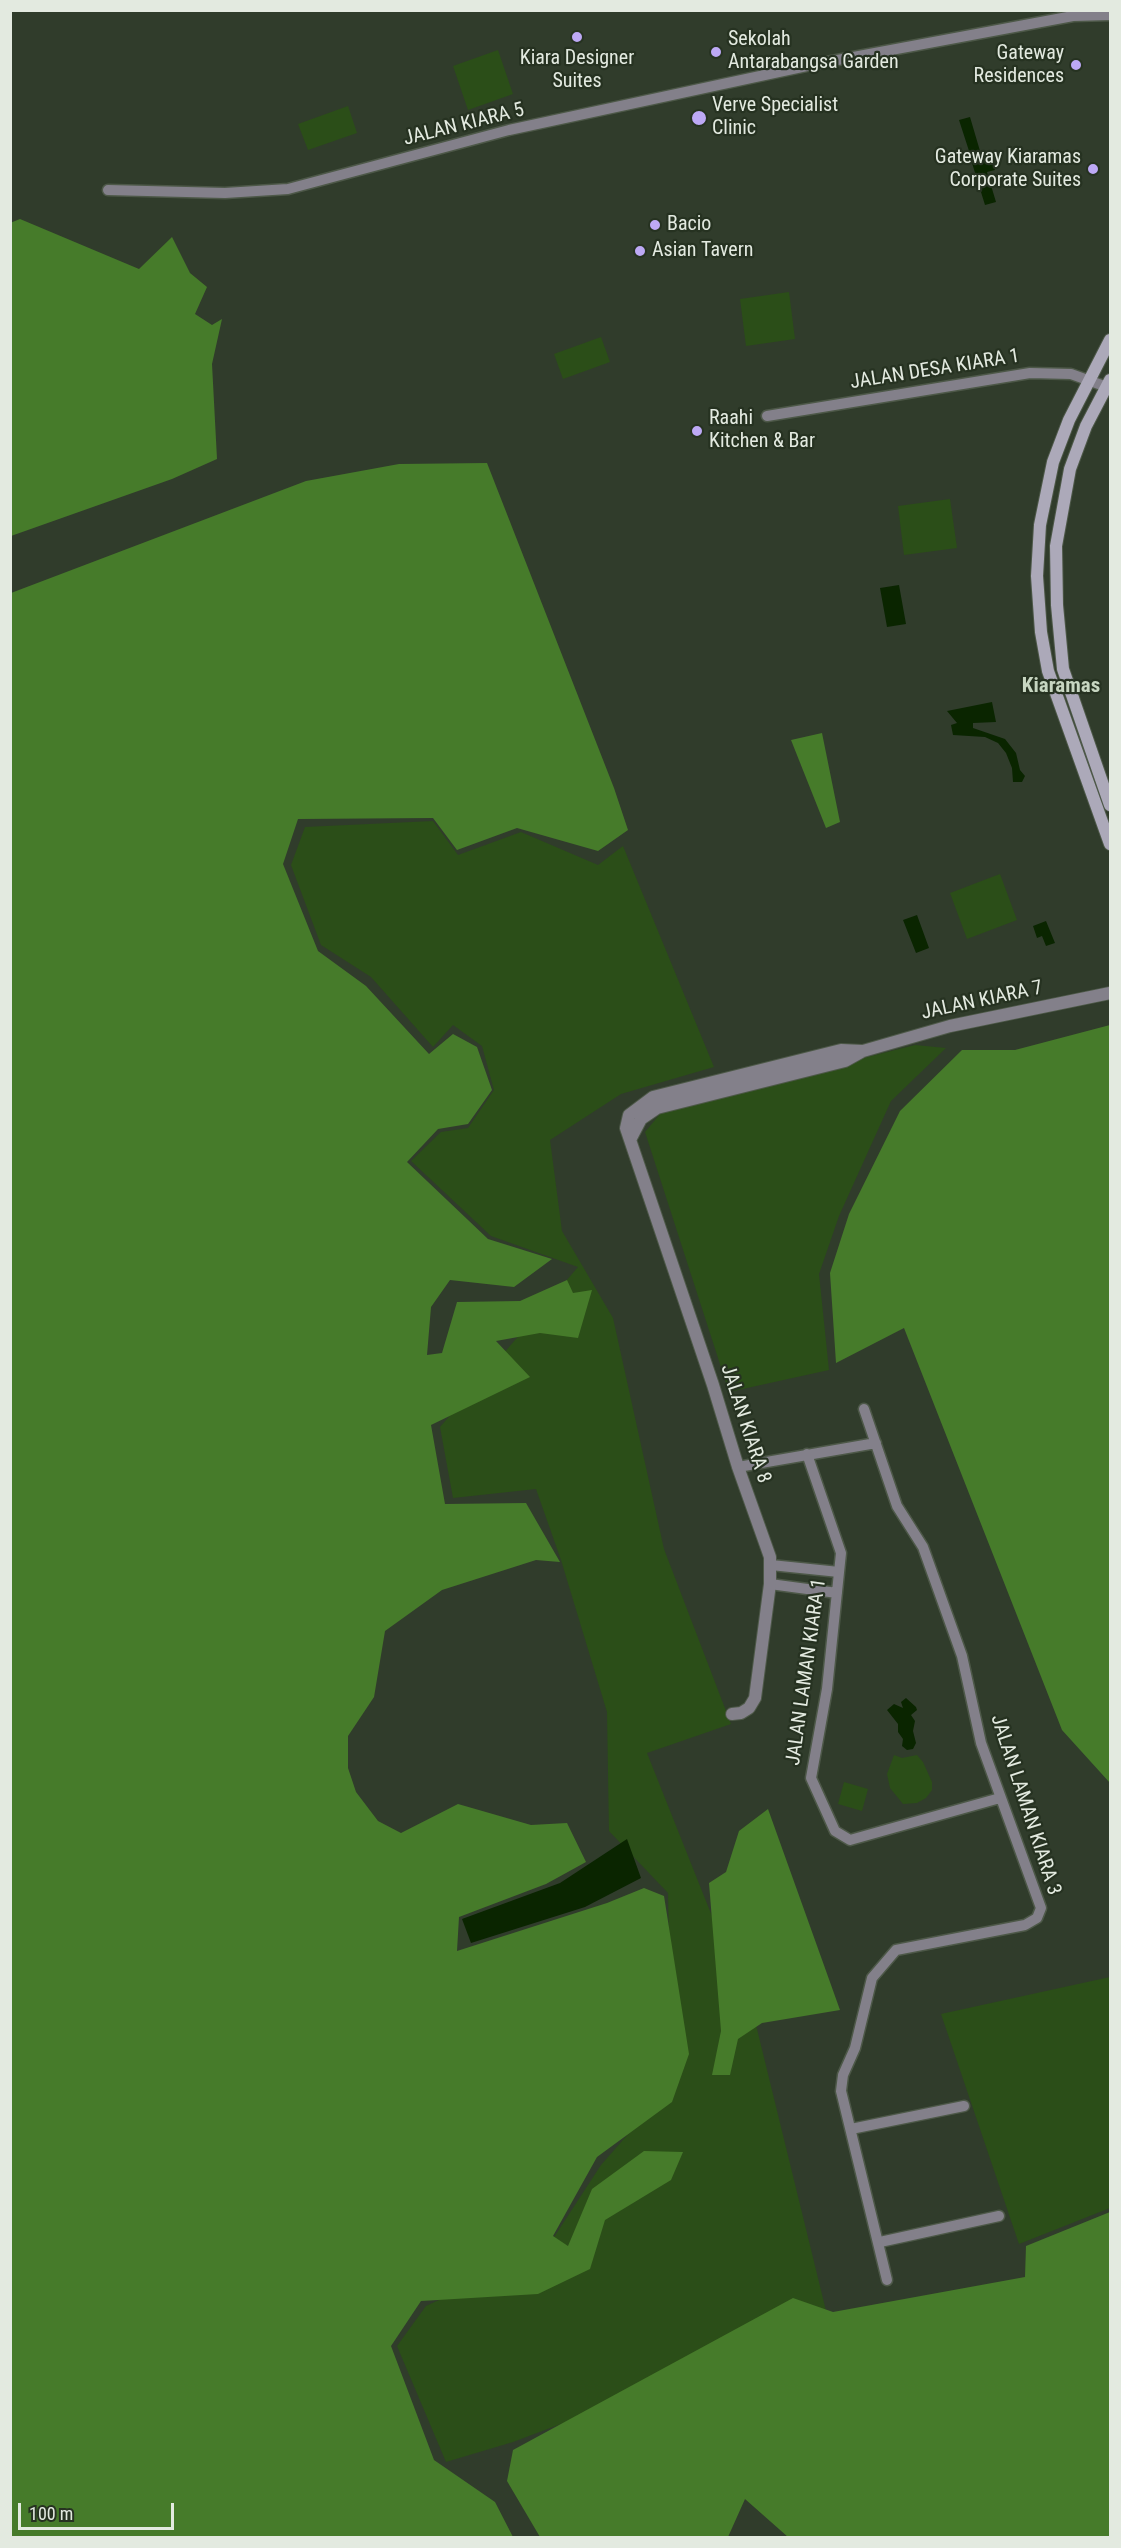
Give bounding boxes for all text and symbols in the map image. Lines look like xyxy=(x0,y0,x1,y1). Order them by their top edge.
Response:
place label: Sekolah Antarabangsa Garden xyxy=(728,28,899,75)
marker: Kiara Designer Suites xyxy=(570,30,584,44)
place label: Gateway Residences xyxy=(974,42,1064,89)
marker: Sekolah Antarabangsa Garden xyxy=(709,45,723,59)
place label: Kiara Designer Suites xyxy=(520,47,634,94)
marker: Gateway Residences xyxy=(1069,58,1083,72)
place label: Verve Specialist Clinic xyxy=(712,94,838,141)
street label: JALAN KIARA 5 xyxy=(401,98,527,152)
marker: Verve Specialist Clinic xyxy=(690,109,708,127)
place label: Gateway Kiaramas Corporate Suites xyxy=(935,146,1081,193)
marker: Gateway Kiaramas Corporate Suites xyxy=(1086,162,1100,176)
place label: Bacio xyxy=(667,213,711,237)
marker: Bacio xyxy=(648,218,662,232)
place label: Asian Tavern xyxy=(652,239,753,263)
marker: Asian Tavern xyxy=(633,244,647,258)
street label: JALAN DESA KIARA 1 xyxy=(849,345,1021,395)
place label: Raahi Kitchen & Bar xyxy=(709,407,815,454)
marker: Raahi Kitchen & Bar xyxy=(690,424,704,438)
district label: Kiaramas xyxy=(1022,674,1100,700)
street label: JALAN KIARA 7 xyxy=(919,976,1045,1026)
street label: JALAN KIARA 8 xyxy=(715,1362,775,1486)
street label: JALAN LAMAN KIARA 1 xyxy=(782,1577,832,1767)
street label: JALAN LAMAN KIARA 3 xyxy=(984,1712,1066,1898)
scale bar xyxy=(21,2491,177,2529)
text: 100 m xyxy=(29,2503,73,2524)

